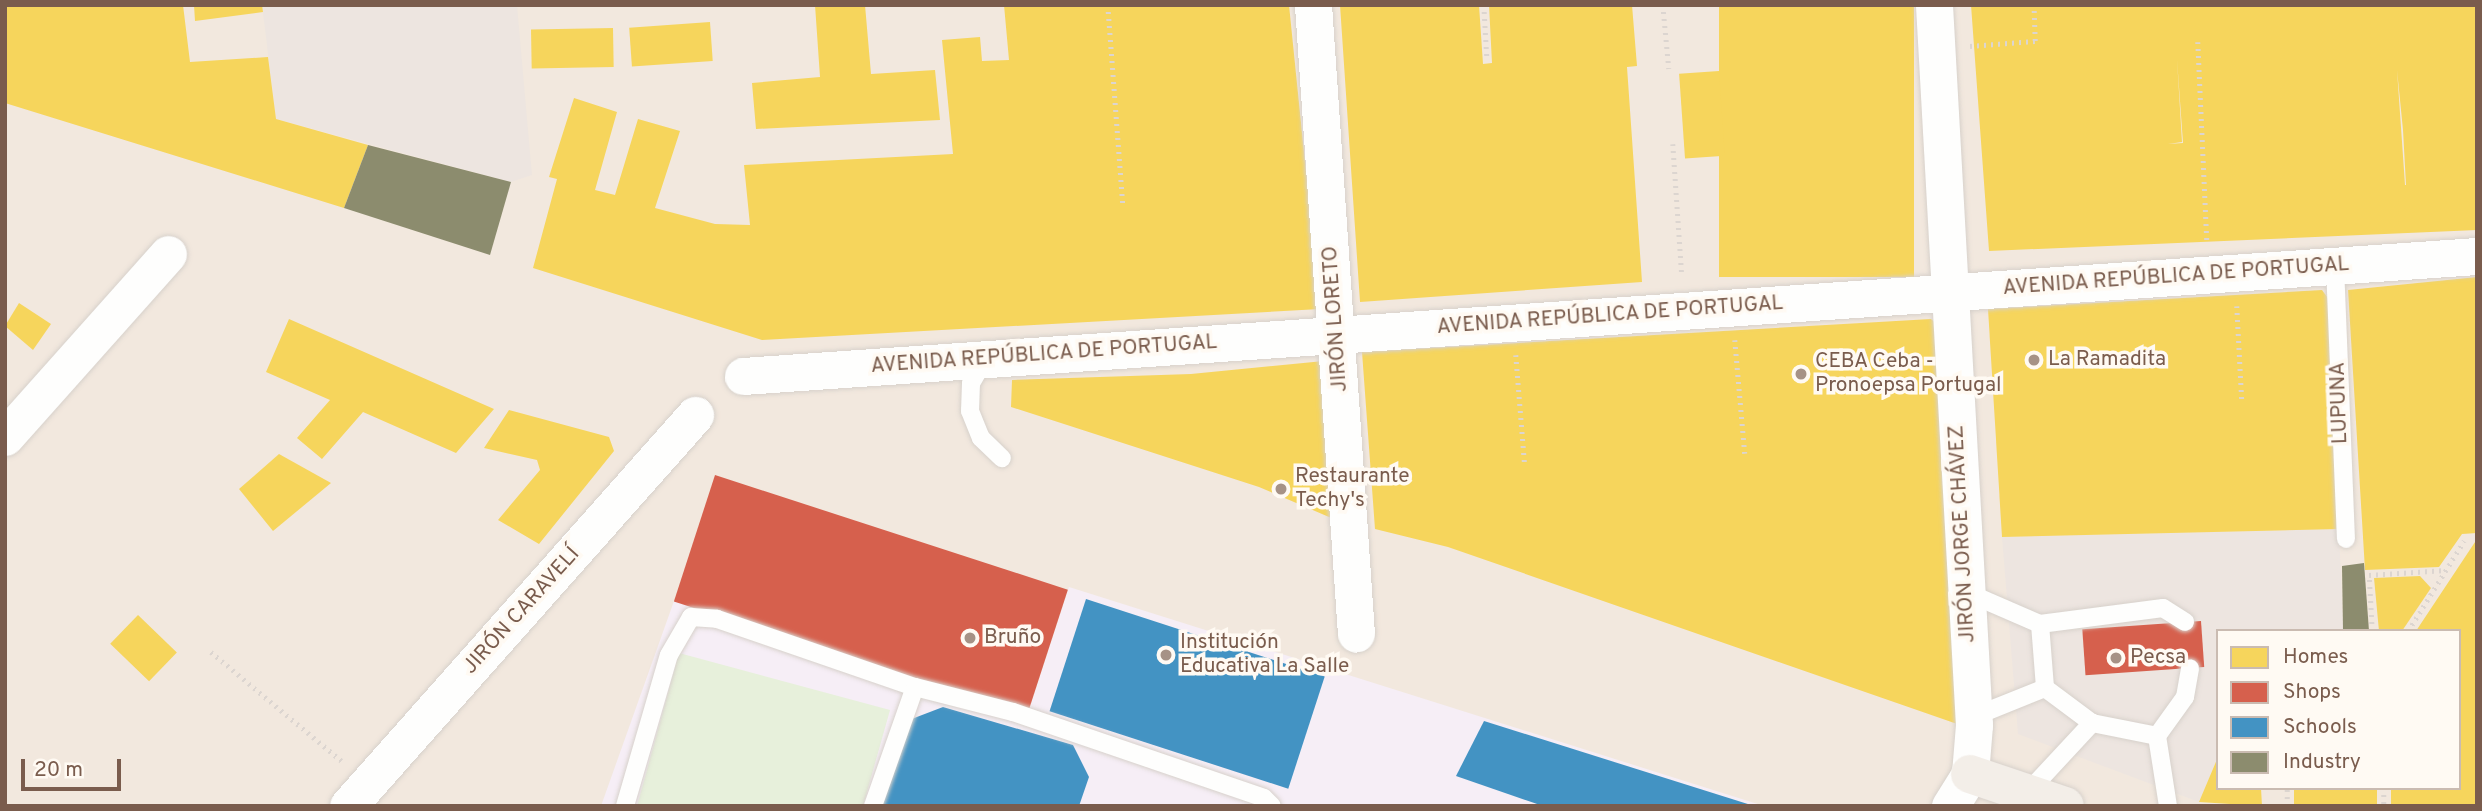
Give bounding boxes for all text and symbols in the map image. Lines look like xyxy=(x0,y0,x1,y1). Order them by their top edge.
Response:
street label: JIRÓN LORETO xyxy=(1318,245,1354,393)
street label: AVENIDA REPÚBLICA DE PORTUGAL xyxy=(2001,252,2351,302)
street label: AVENIDA REPÚBLICA DE PORTUGAL xyxy=(1435,291,1785,341)
street label: AVENIDA REPÚBLICA DE PORTUGAL xyxy=(869,330,1219,380)
place label: La Ramadita xyxy=(2048,347,2166,373)
place label: CEBA Ceba - Pronoepsa Portugal xyxy=(1815,349,2002,399)
marker: La Ramadita xyxy=(2026,352,2042,368)
street label: LUPUNA xyxy=(2326,361,2354,445)
marker: CEBA Ceba - Pronoepsa Portugal xyxy=(1793,366,1809,382)
street label: JIRÓN JORGE CHÁVEZ xyxy=(1945,424,1981,644)
place label: Restaurante Techy's xyxy=(1295,464,1410,514)
marker: Restaurante Techy's xyxy=(1273,481,1289,497)
street label: JIRÓN CARAVELÍ xyxy=(458,542,586,680)
place label: Bruño xyxy=(984,625,1041,651)
legend xyxy=(2216,629,2461,790)
marker: Bruño xyxy=(962,630,978,646)
place label: Institución Educativa La Salle xyxy=(1180,630,1349,680)
text: Homes xyxy=(2283,644,2348,671)
place label: Pecsa xyxy=(2130,645,2186,671)
marker: Institución Educativa La Salle xyxy=(1158,647,1174,663)
marker: Pecsa xyxy=(2108,650,2124,666)
text: Shops xyxy=(2283,679,2341,706)
text: Schools xyxy=(2283,714,2357,741)
scale bar xyxy=(24,744,124,788)
text: Industry xyxy=(2283,749,2361,776)
text: 20 m xyxy=(34,757,83,784)

